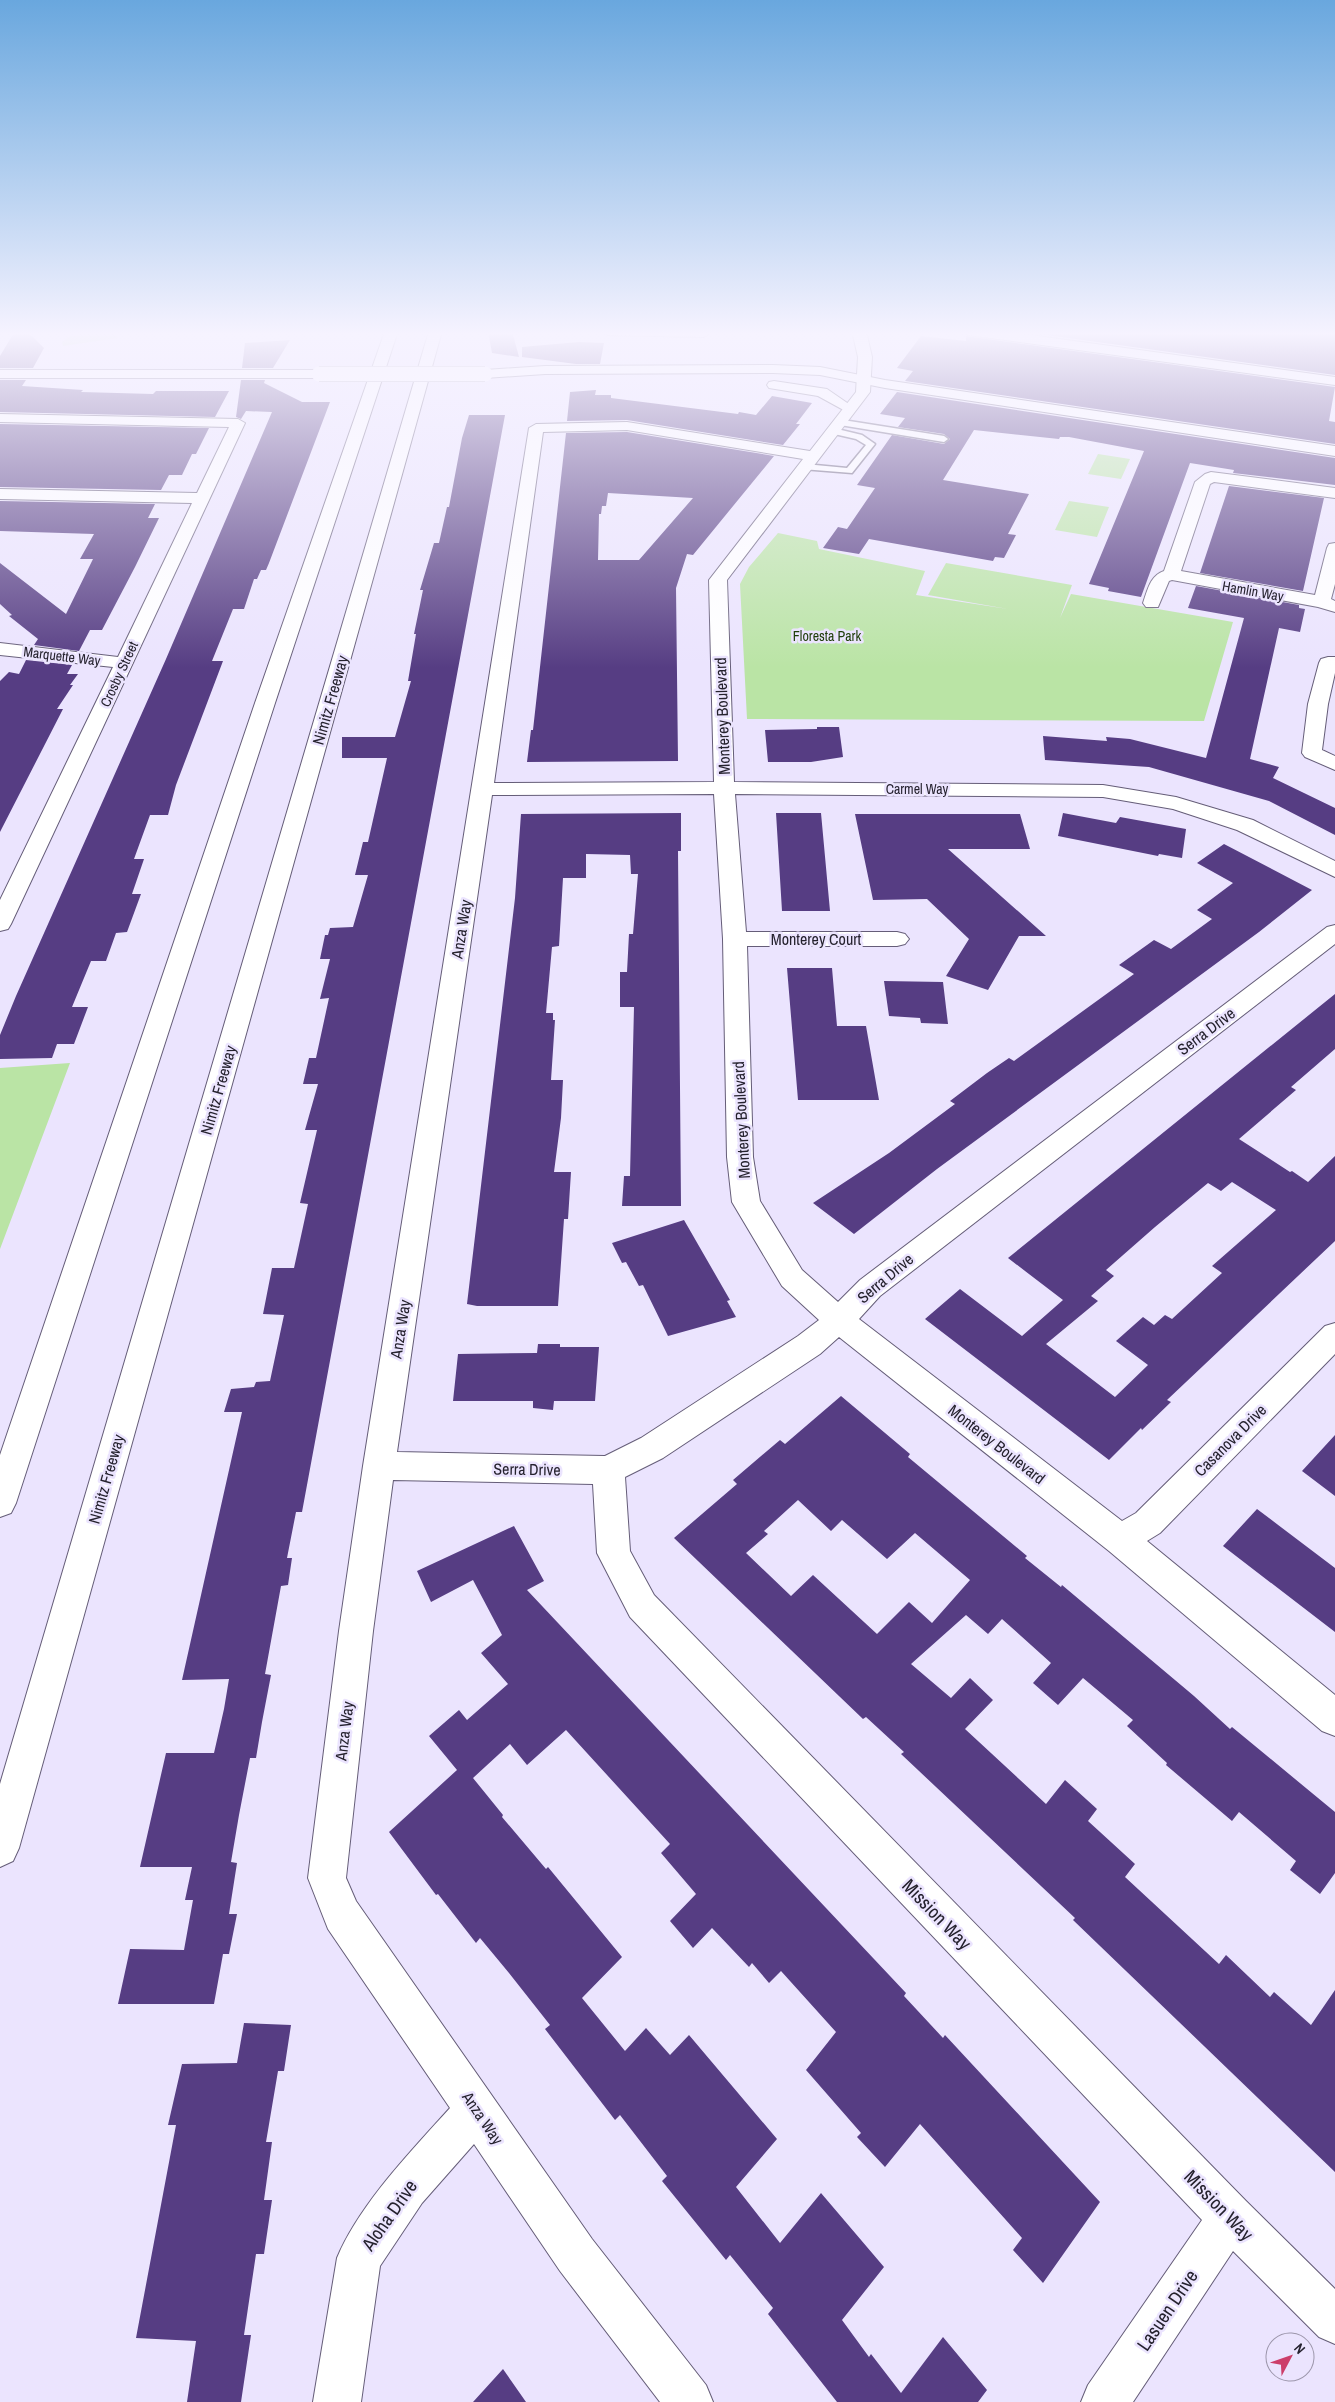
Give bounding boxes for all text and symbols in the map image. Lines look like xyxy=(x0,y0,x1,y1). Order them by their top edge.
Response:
street label: Hamlin Way xyxy=(1221,577,1285,605)
park label: Floresta Park xyxy=(793,627,861,645)
street label: Crosby Street xyxy=(96,638,142,710)
street label: Marquette Way xyxy=(22,642,102,670)
street label: Nimitz Freeway xyxy=(307,652,353,747)
street label: Monterey Boulevard xyxy=(709,657,735,775)
street label: Carmel Way xyxy=(886,780,949,798)
street label: Anza Way xyxy=(445,898,477,961)
street label: Monterey Court xyxy=(771,928,862,950)
street label: Serra Drive xyxy=(1173,1002,1239,1060)
street label: Nimitz Freeway xyxy=(195,1042,241,1137)
street label: Monterey Boulevard xyxy=(727,1061,755,1179)
street label: Serra Drive xyxy=(852,1248,918,1308)
street label: Anza Way xyxy=(384,1298,416,1361)
street label: Monterey Boulevard xyxy=(944,1399,1050,1489)
street label: Casanova Drive xyxy=(1189,1399,1271,1481)
street label: Nimitz Freeway xyxy=(83,1431,129,1526)
street label: Serra Drive xyxy=(493,1457,561,1481)
street label: Anza Way xyxy=(329,1700,359,1763)
street label: Mission Way xyxy=(897,1873,978,1955)
street label: Anza Way xyxy=(457,2086,509,2149)
street label: Mission Way xyxy=(1179,2164,1260,2246)
street label: Aloha Drive xyxy=(354,2174,423,2257)
street label: Lasuen Drive xyxy=(1130,2264,1204,2356)
north arrow xyxy=(1265,2332,1315,2382)
text: N xyxy=(1290,2339,1309,2358)

